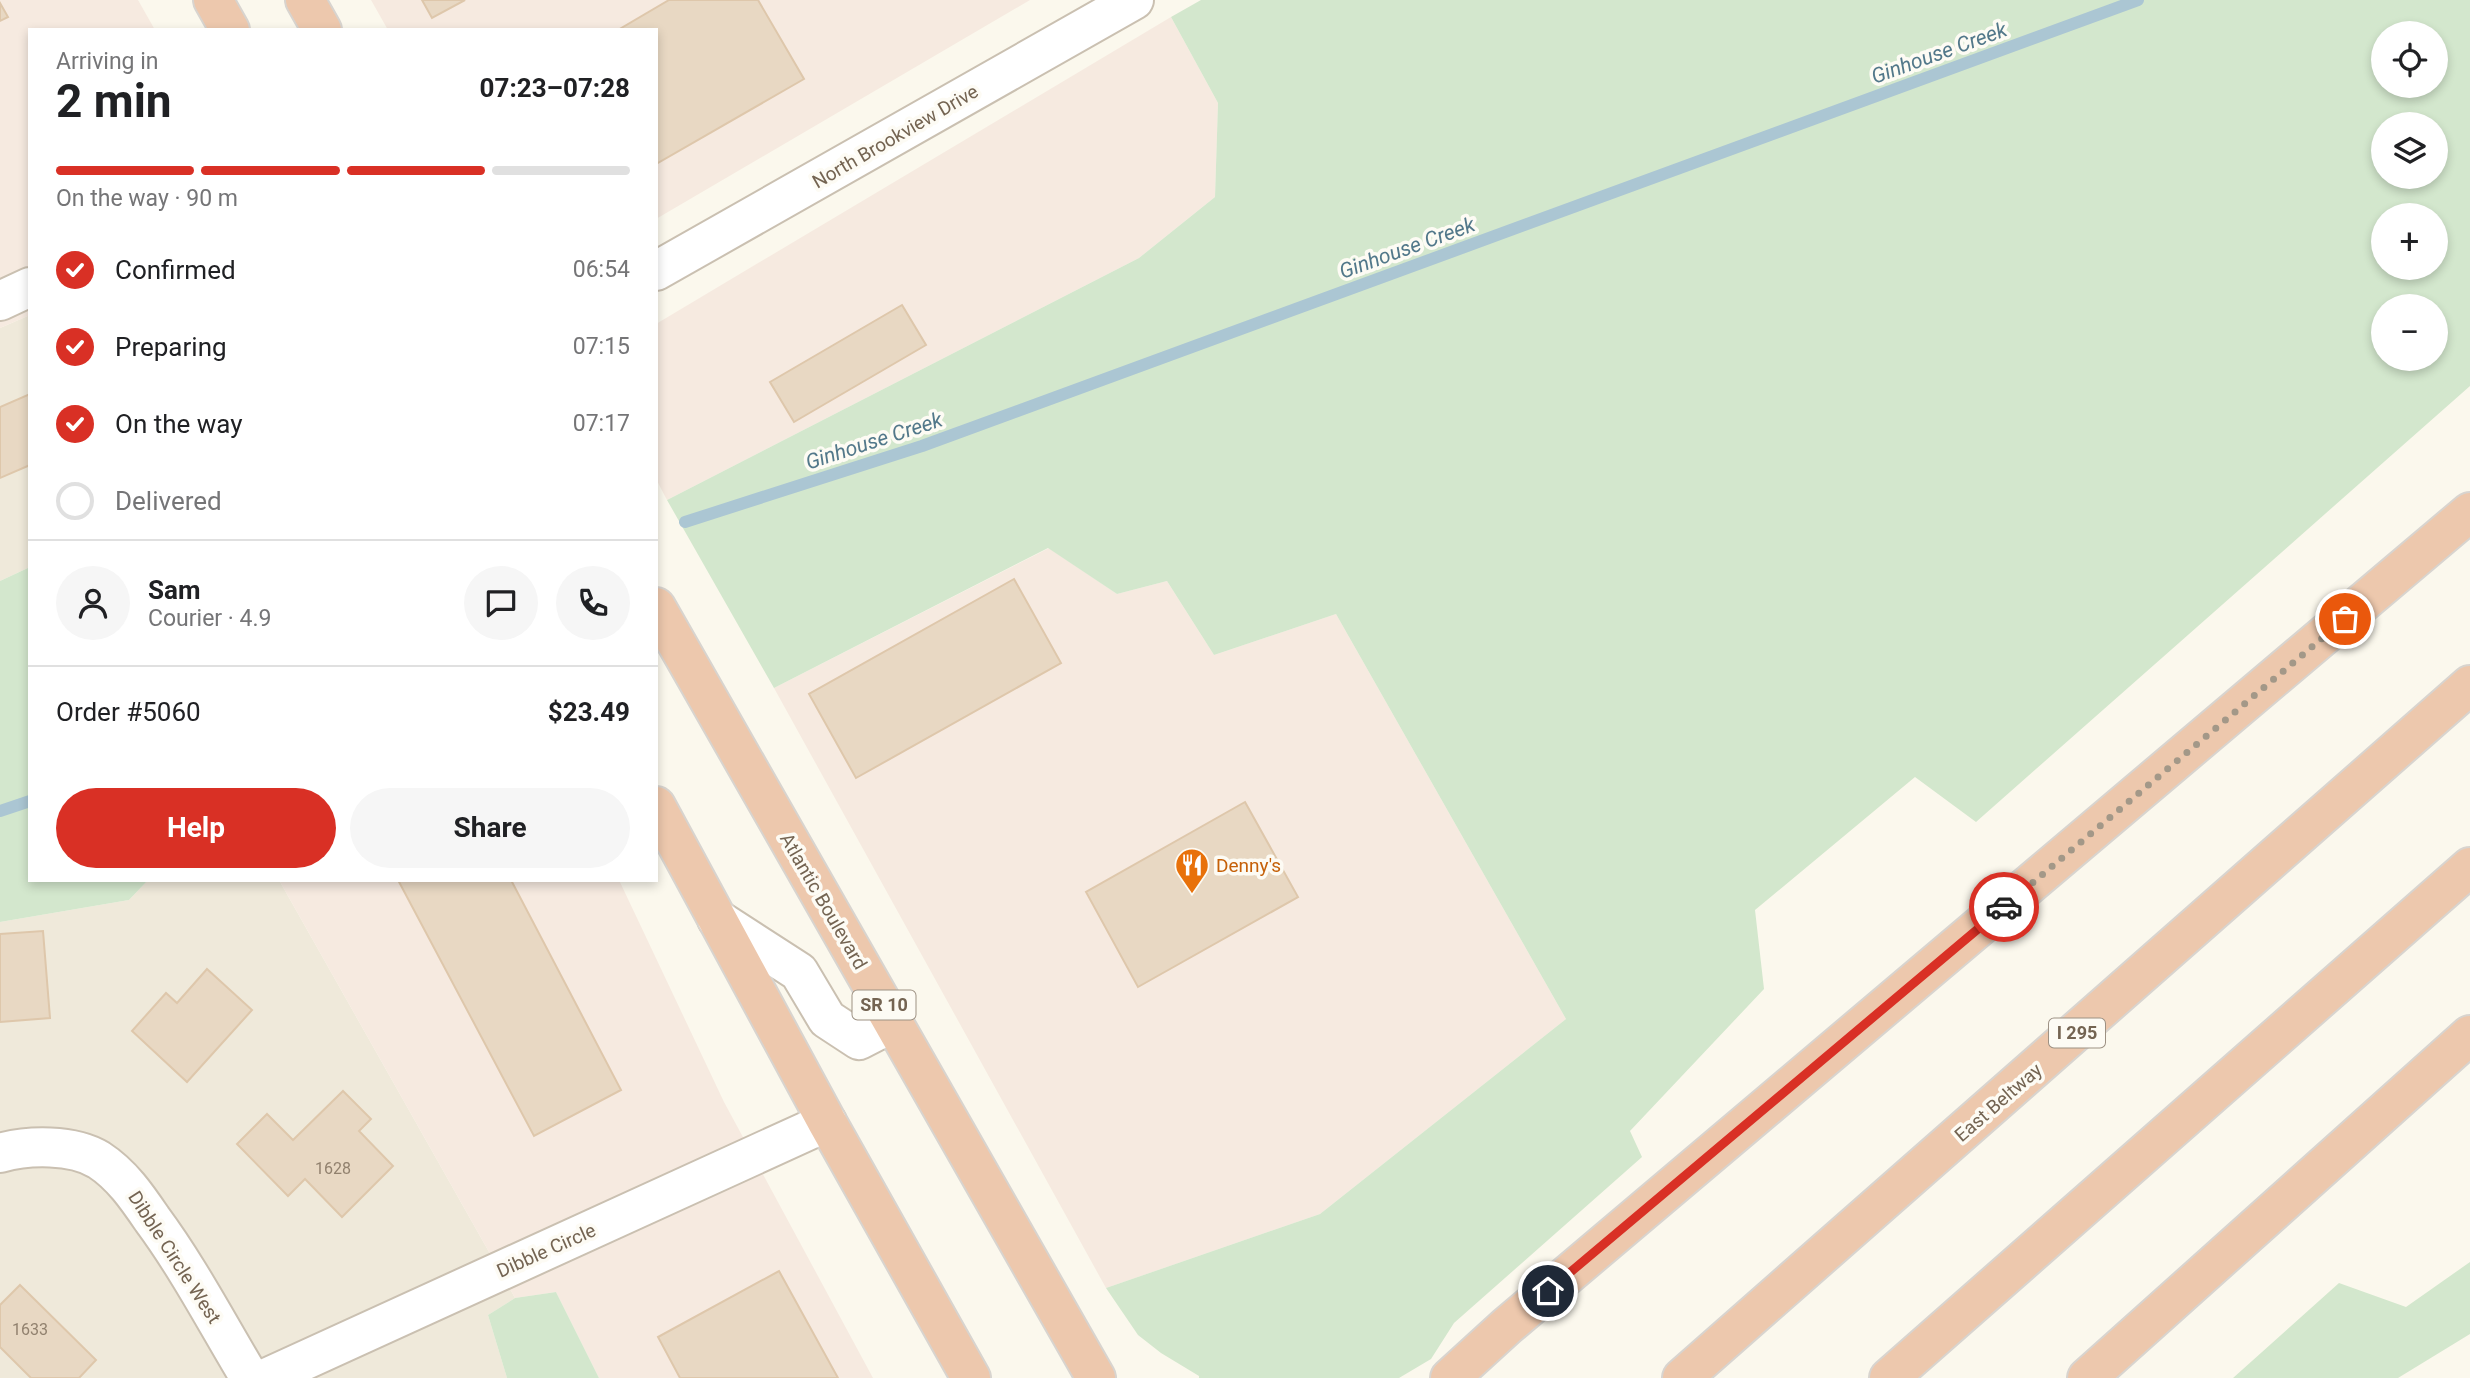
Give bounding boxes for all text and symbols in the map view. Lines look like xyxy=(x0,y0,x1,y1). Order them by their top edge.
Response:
water label: Ginhouse Creek xyxy=(1868,17,2011,89)
map controls xyxy=(2371,21,2448,371)
button: locate xyxy=(2371,21,2448,98)
text: Arriving in xyxy=(56,48,159,75)
text: 07:23–07:28 xyxy=(480,73,630,103)
text: 2 min xyxy=(56,74,172,128)
street label: North Brookview Drive xyxy=(808,80,982,193)
button: layers xyxy=(2371,112,2448,189)
text: On the way · 90 m xyxy=(56,185,238,212)
button: + xyxy=(2371,203,2448,280)
water label: Ginhouse Creek xyxy=(1336,212,1479,284)
icon: check xyxy=(56,251,94,289)
text: Confirmed xyxy=(115,255,236,285)
text: 06:54 xyxy=(573,256,630,283)
button: − xyxy=(2371,294,2448,371)
icon: check xyxy=(56,328,94,366)
text: Preparing xyxy=(115,332,227,362)
text: 07:15 xyxy=(573,333,630,360)
icon: check xyxy=(56,405,94,443)
water label: Ginhouse Creek xyxy=(803,407,946,474)
text: On the way xyxy=(115,409,243,439)
text: 07:17 xyxy=(573,410,630,437)
text: Delivered xyxy=(115,486,222,516)
button: person xyxy=(56,566,130,640)
button: chat xyxy=(464,566,538,640)
button: phone xyxy=(556,566,630,640)
text: Sam xyxy=(148,575,200,605)
pin xyxy=(2315,589,2375,649)
icon: bag xyxy=(2326,600,2364,638)
text: Courier · 4.9 xyxy=(148,605,271,632)
text: Order #5060 xyxy=(56,697,201,727)
text: $23.49 xyxy=(548,697,630,727)
button: Help xyxy=(56,788,336,868)
button: Share xyxy=(350,788,630,868)
street label: Atlantic Boulevard xyxy=(775,829,872,973)
restaurant icon: Denny's xyxy=(1173,846,1211,895)
place label: Denny's xyxy=(1216,854,1281,877)
courier xyxy=(1969,872,2039,942)
icon: car xyxy=(1985,888,2023,926)
road number: SR 10 xyxy=(852,990,916,1020)
road number: I 295 xyxy=(2049,1018,2105,1048)
street label: East Beltway xyxy=(1950,1058,2047,1147)
house number: 1628 xyxy=(315,1159,351,1178)
street label: Dibble Circle West xyxy=(123,1187,226,1328)
street label: Dibble Circle xyxy=(493,1218,599,1282)
pin xyxy=(1518,1261,1578,1321)
icon: home xyxy=(1529,1272,1567,1310)
house number: 1633 xyxy=(12,1320,48,1339)

